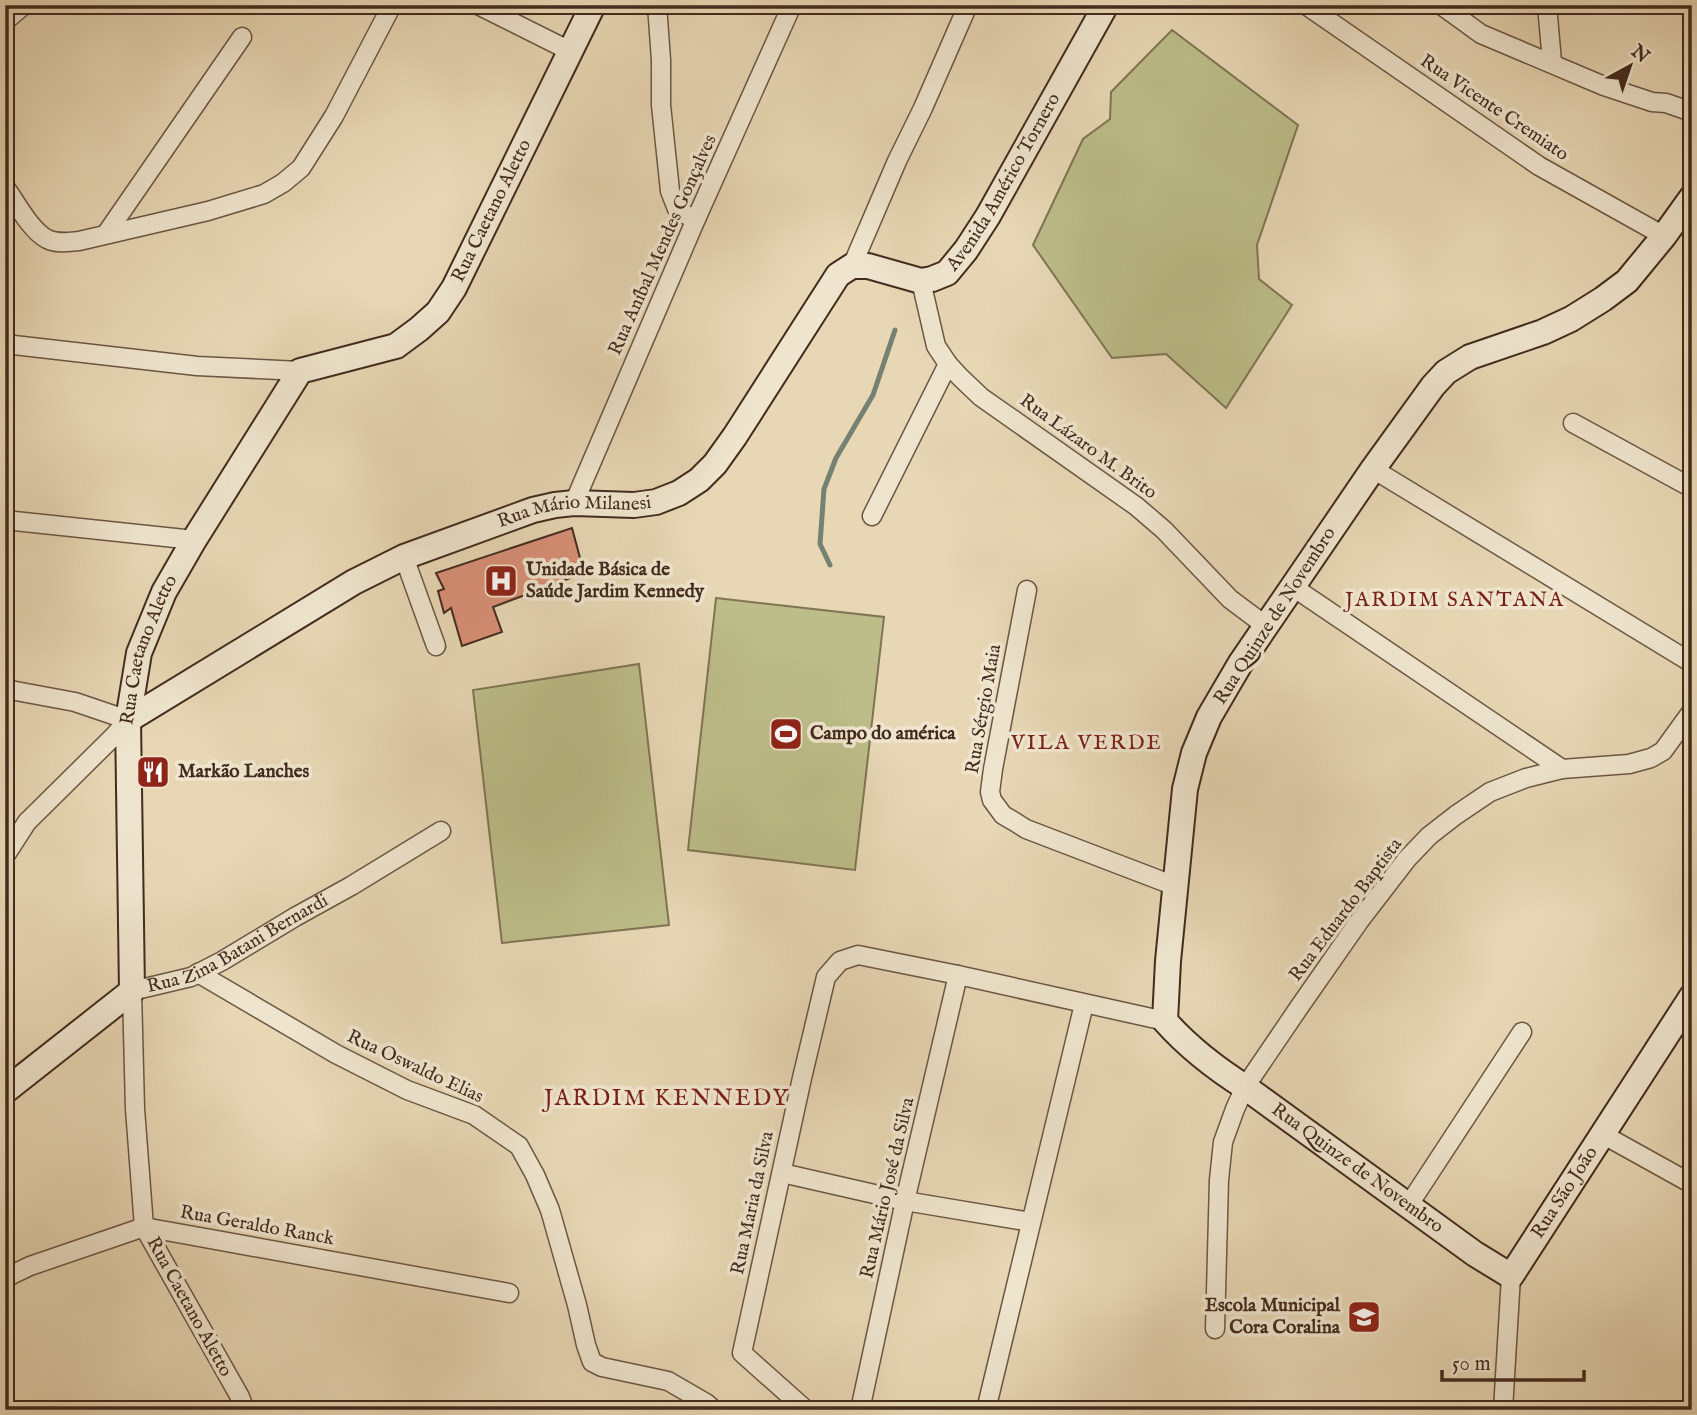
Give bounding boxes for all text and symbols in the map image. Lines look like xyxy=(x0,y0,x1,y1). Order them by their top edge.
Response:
north arrow xyxy=(1596,32,1666,102)
text: N xyxy=(1625,39,1654,69)
street label: Rua Vicente Cremiato xyxy=(1415,49,1573,167)
street label: Avenida Américo Tornero xyxy=(941,89,1066,277)
street label: Rua Aníbal Mendes Gonçalves xyxy=(603,131,723,359)
street label: Rua Caetano Aletto xyxy=(447,135,537,286)
street label: Rua Lázaro M. Brito xyxy=(1015,389,1161,505)
street label: Rua Mário Milanesi xyxy=(494,491,653,534)
street label: Rua Quinze de Novembro xyxy=(1209,523,1341,709)
place label: Unidade Básica de Saúde Jardim Kennedy xyxy=(525,558,705,604)
hospital icon: Unidade Básica de Saúde Jardim Kennedy xyxy=(482,562,520,600)
street label: Rua Caetano Aletto xyxy=(115,571,183,727)
district label: JARDIM SANTANA xyxy=(1343,587,1565,614)
street label: Rua Sérgio Maia xyxy=(961,642,1007,776)
sports icon: Campo do américa xyxy=(767,715,805,753)
place label: Campo do américa xyxy=(810,722,956,746)
district label: VILA VERDE xyxy=(1010,730,1163,757)
restaurant icon: Markão Lanches xyxy=(134,753,172,791)
place label: Markão Lanches xyxy=(178,760,310,784)
street label: Rua Eduardo Baptista xyxy=(1284,833,1408,987)
street label: Rua Zina Batani Bernardi xyxy=(145,889,333,999)
street label: Rua Oswaldo Elias xyxy=(343,1025,487,1109)
district label: JARDIM KENNEDY xyxy=(541,1084,790,1113)
street label: Rua Mário José da Silva xyxy=(856,1094,921,1281)
street label: Rua Quinze de Novembro xyxy=(1266,1098,1448,1239)
street label: Rua Maria da Silva xyxy=(726,1128,780,1277)
street label: Rua São João xyxy=(1526,1142,1603,1243)
street label: Rua Geraldo Ranck xyxy=(178,1201,337,1252)
street label: Rua Caetano Aletto xyxy=(141,1233,237,1381)
place label: Escola Municipal Cora Coralina xyxy=(1205,1294,1341,1340)
school or university icon: Escola Municipal Cora Coralina xyxy=(1345,1298,1383,1336)
scale bar xyxy=(1442,1338,1583,1382)
text: 50 m xyxy=(1452,1351,1491,1378)

